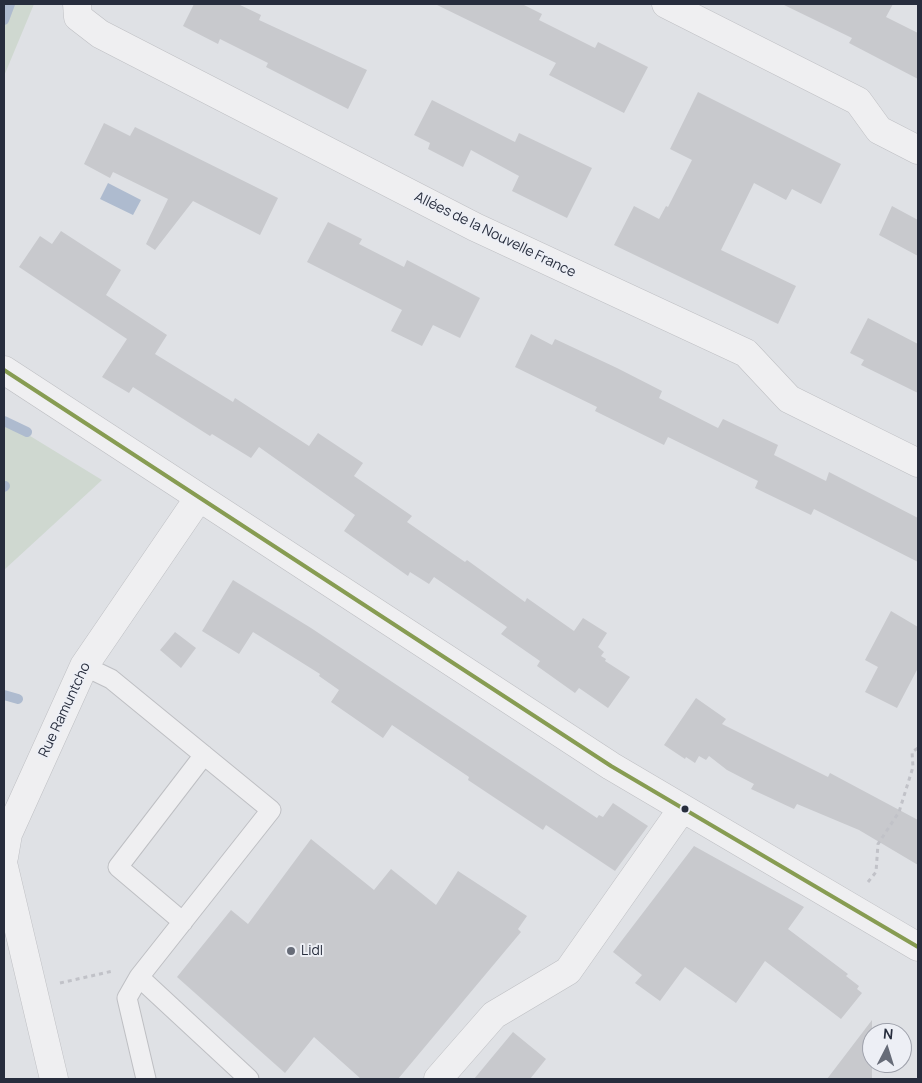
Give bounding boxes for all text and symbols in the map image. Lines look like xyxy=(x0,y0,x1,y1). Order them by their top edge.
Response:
street label: Allées de la Nouvelle France xyxy=(412,189,578,281)
street label: Rue Ramuntcho xyxy=(36,660,94,760)
unlabelled marker xyxy=(680,804,690,814)
place label: Lidl xyxy=(301,943,323,959)
marker: Lidl xyxy=(285,945,297,957)
north arrow xyxy=(862,1023,912,1073)
text: N xyxy=(882,1024,894,1043)

